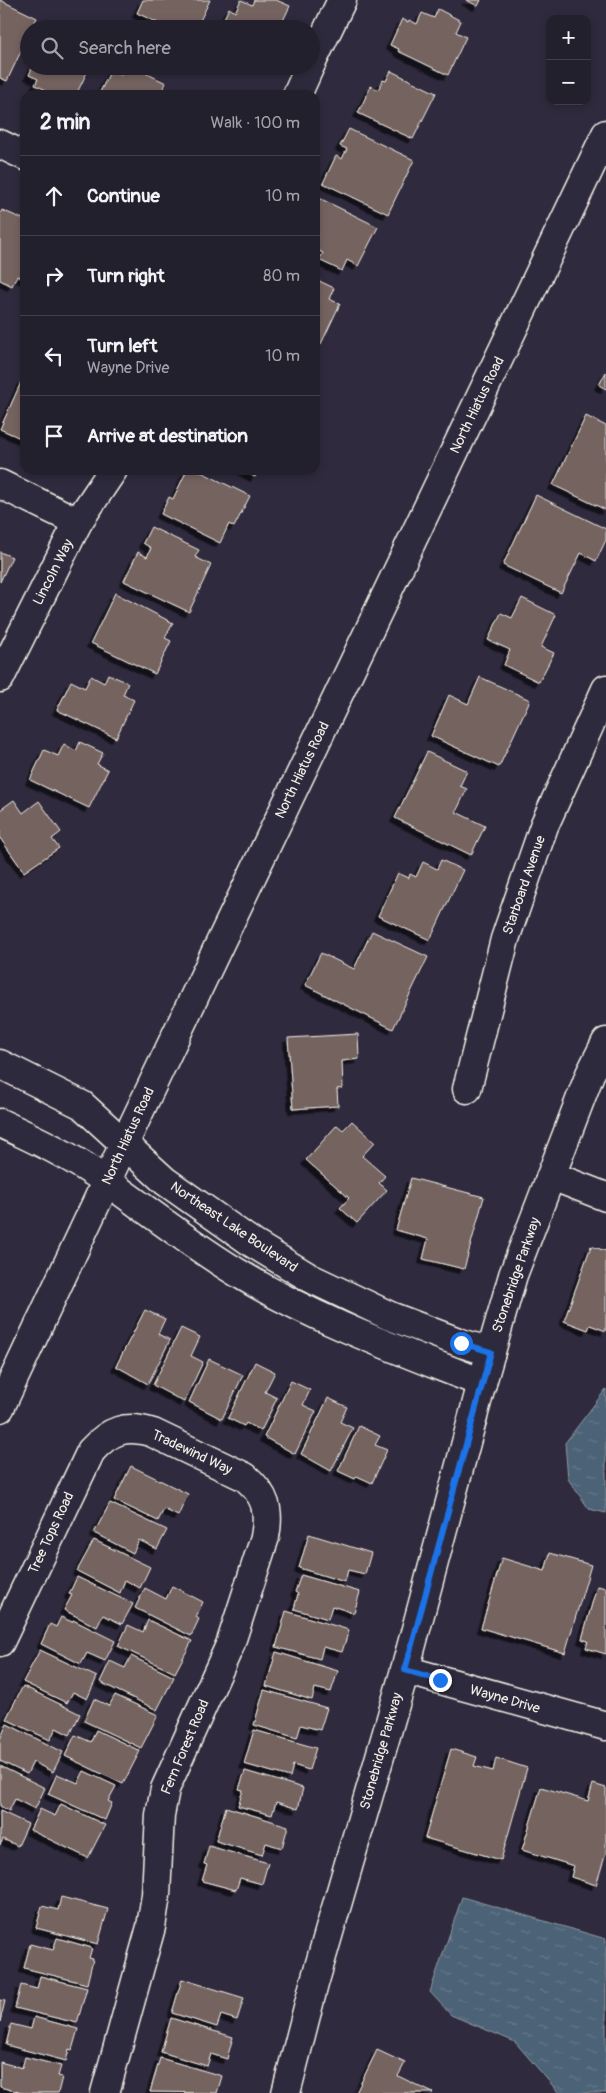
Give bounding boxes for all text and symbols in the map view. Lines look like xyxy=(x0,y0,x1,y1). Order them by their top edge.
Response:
map controls xyxy=(546,15,591,105)
button: + xyxy=(546,15,591,60)
search box xyxy=(20,20,320,75)
icon: search xyxy=(38,34,66,62)
text: Search here xyxy=(78,36,171,60)
button: − xyxy=(546,60,591,105)
text: 2 min xyxy=(40,109,90,136)
text: Walk · 100 m xyxy=(211,113,300,133)
icon: ahead xyxy=(40,182,68,210)
text: Continue xyxy=(87,184,160,208)
text: 10 m xyxy=(265,186,300,206)
icon: right xyxy=(40,262,68,290)
text: Turn right xyxy=(87,264,165,288)
text: 80 m xyxy=(263,266,300,286)
text: Turn left xyxy=(87,334,157,358)
icon: left xyxy=(40,342,68,370)
text: 10 m xyxy=(265,346,300,366)
street label: North Hiatus Road xyxy=(446,354,508,456)
text: Wayne Drive xyxy=(87,358,170,378)
icon: arrive xyxy=(40,422,68,450)
text: Arrive at destination xyxy=(87,424,248,448)
street label: Lincoln Way xyxy=(29,536,77,608)
street label: North Hiatus Road xyxy=(271,719,333,821)
street label: Starboard Avenue xyxy=(499,833,549,937)
street label: North Hiatus Road xyxy=(98,1084,158,1187)
street label: Northeast Lake Boulevard xyxy=(167,1178,301,1276)
street label: Stonebridge Parkway xyxy=(488,1215,544,1335)
route start xyxy=(450,1332,473,1355)
street label: Tradewind Way xyxy=(149,1426,235,1478)
street label: Tree Tops Road xyxy=(25,1489,77,1577)
route end xyxy=(429,1669,452,1692)
street label: Wayne Drive xyxy=(468,1681,542,1717)
street label: Stonebridge Parkway xyxy=(356,1691,406,1811)
street label: Fern Forest Road xyxy=(157,1697,213,1797)

